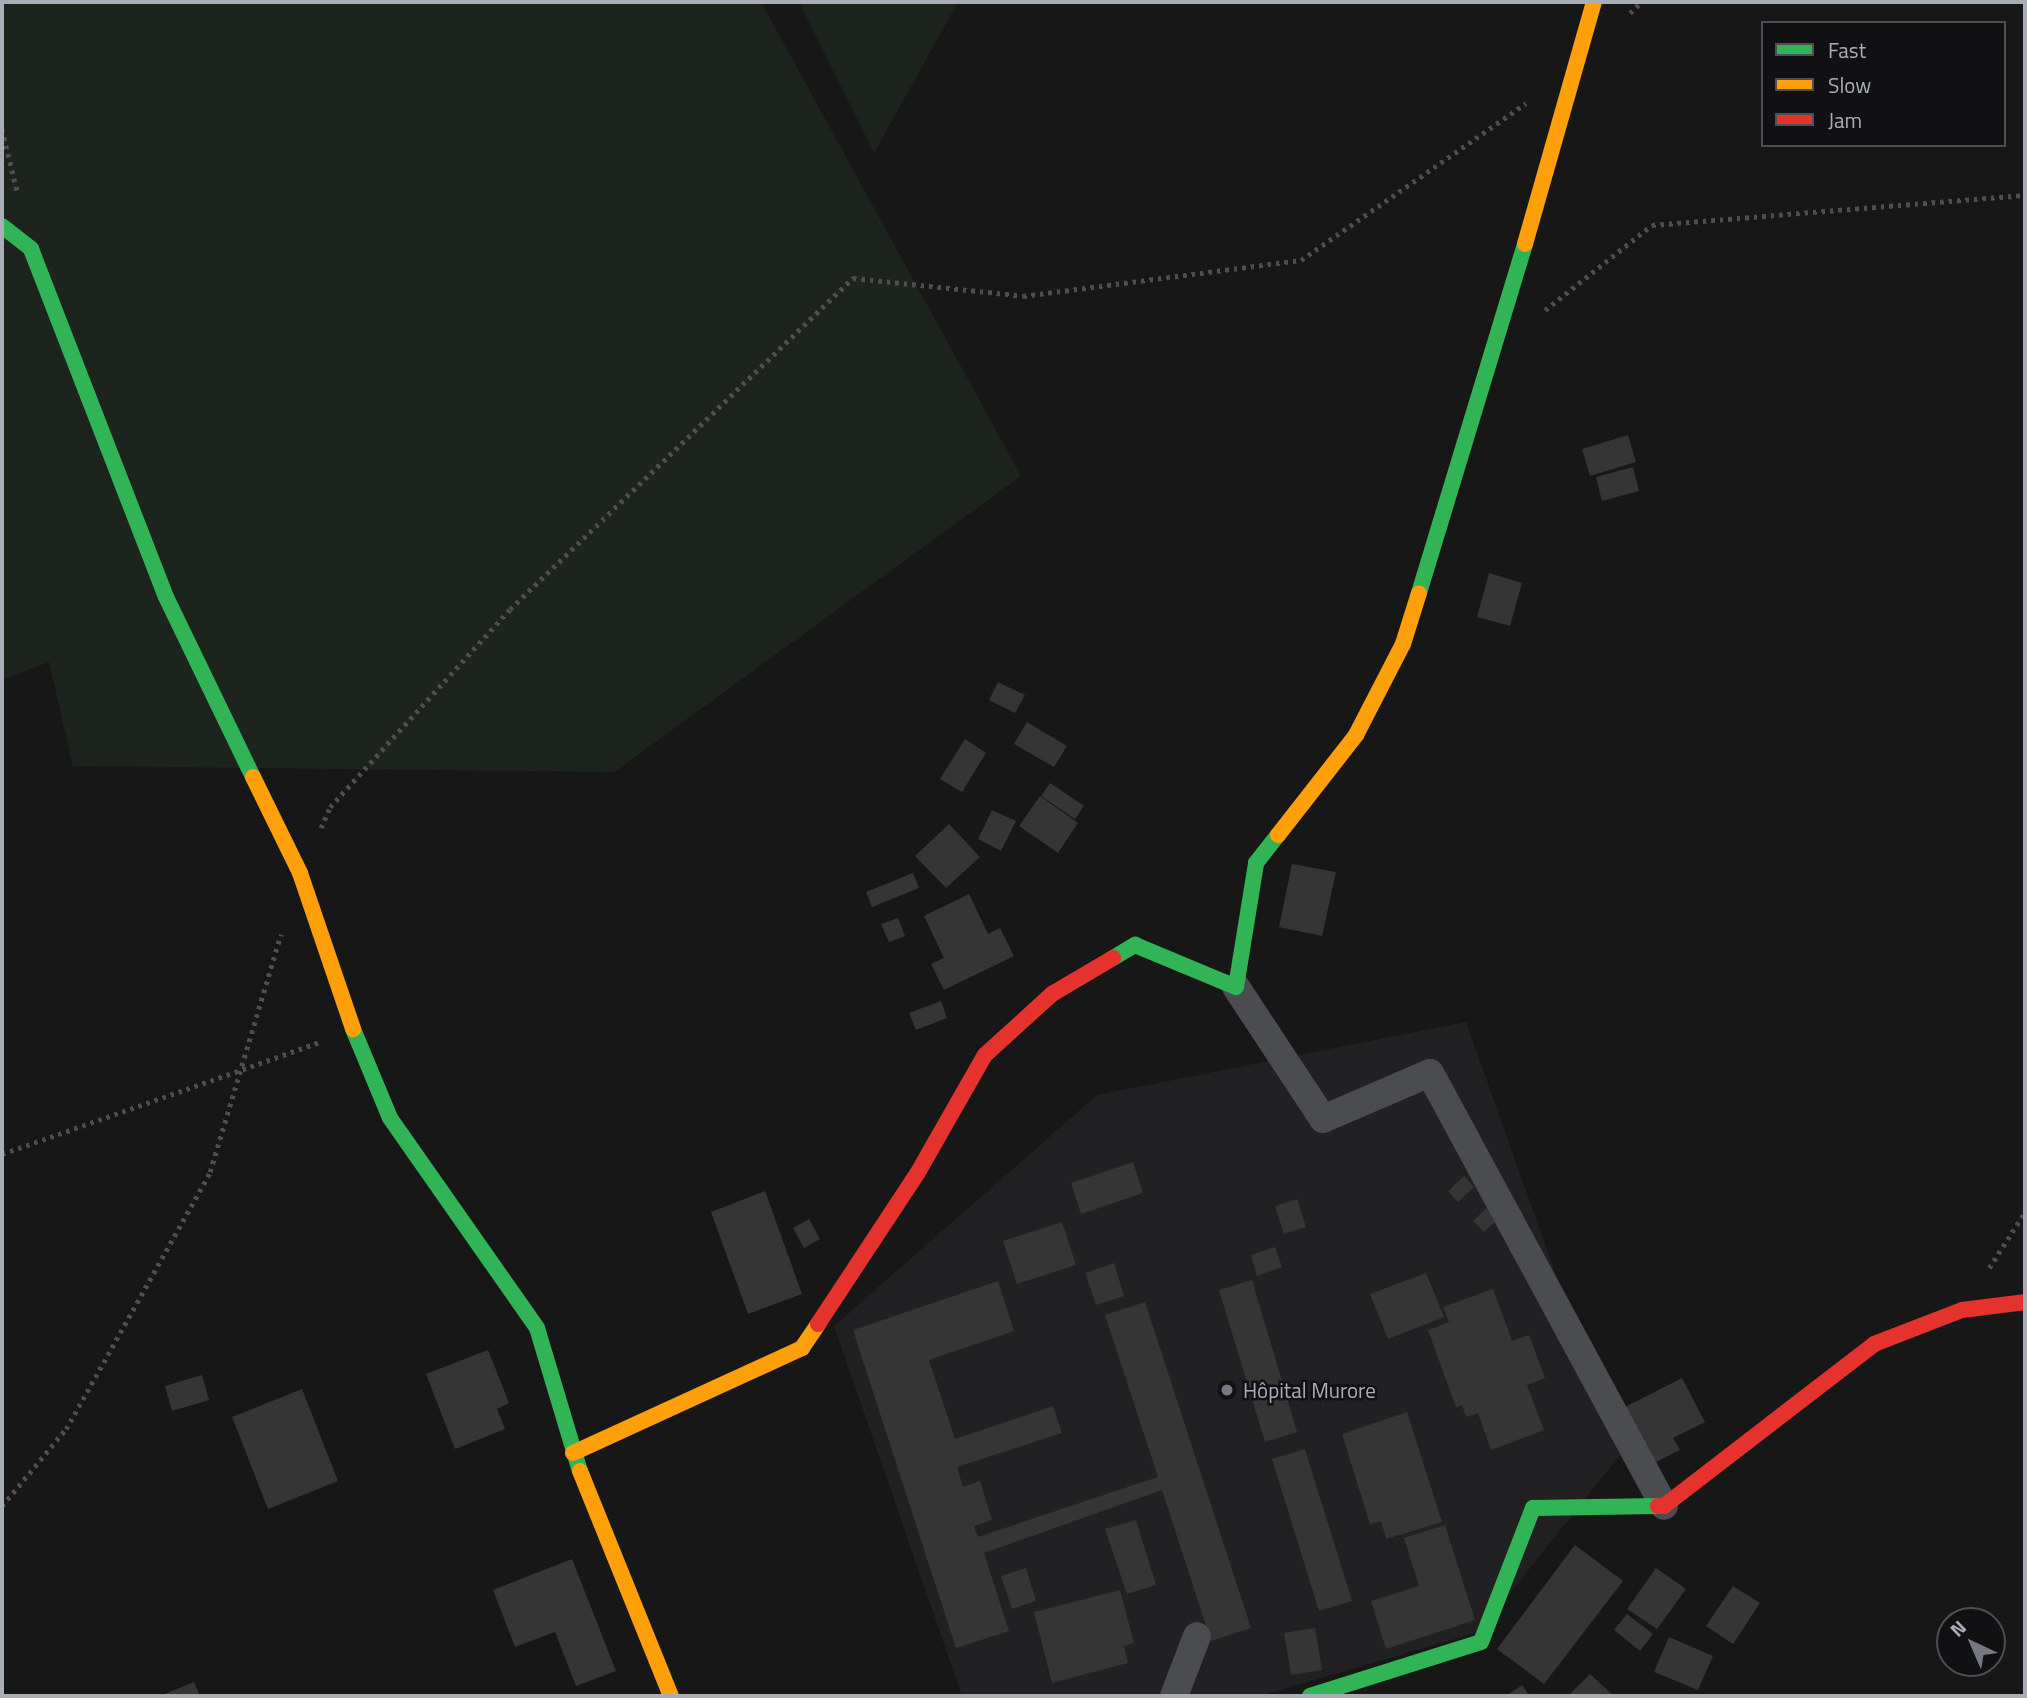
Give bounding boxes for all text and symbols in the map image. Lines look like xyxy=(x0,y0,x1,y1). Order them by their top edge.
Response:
legend xyxy=(1761,21,2006,147)
text: Fast xyxy=(1828,34,1866,66)
text: Slow xyxy=(1828,69,1871,101)
text: Jam xyxy=(1828,104,1862,136)
place label: Hôpital Murore xyxy=(1243,1377,1376,1403)
marker: Hôpital Murore xyxy=(1217,1380,1237,1400)
north arrow xyxy=(1936,1607,2006,1677)
text: N xyxy=(1943,1613,1972,1643)

